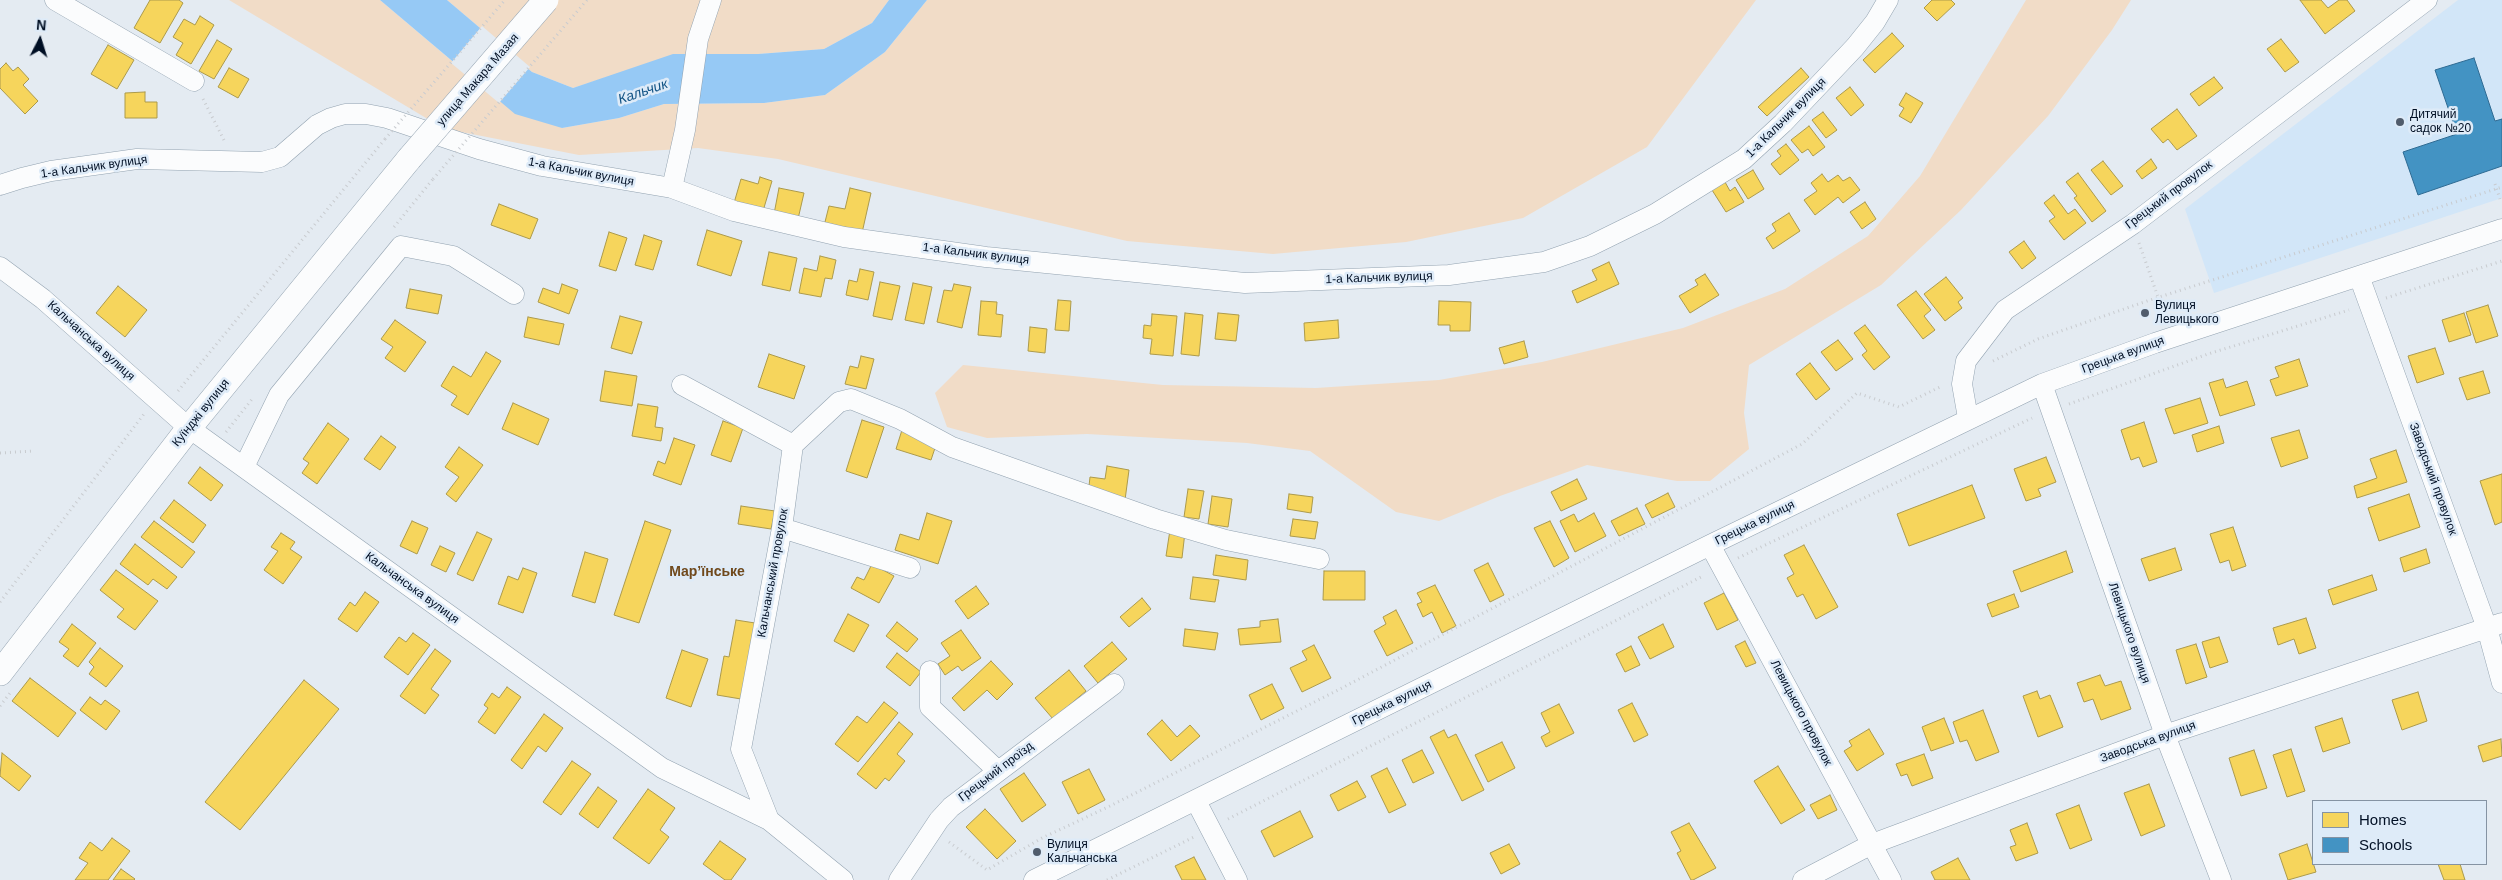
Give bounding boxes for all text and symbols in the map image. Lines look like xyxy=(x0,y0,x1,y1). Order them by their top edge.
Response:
north arrow xyxy=(15,15,65,65)
text: N xyxy=(36,17,47,33)
street label: улица Макара Мазая xyxy=(434,31,522,129)
street label: 1-а Кальчик вулиця xyxy=(1743,75,1829,161)
water label: Кальчик xyxy=(616,76,670,108)
place label: Дитячий садок №20 xyxy=(2410,108,2471,136)
marker: Дитячий садок №20 xyxy=(2394,116,2406,128)
street label: 1-а Кальчик вулиця xyxy=(40,152,148,182)
street label: 1-а Кальчик вулиця xyxy=(527,155,635,189)
street label: Грецький провулок xyxy=(2123,158,2215,232)
street label: 1-а Кальчик вулиця xyxy=(922,240,1030,268)
street label: 1-а Кальчик вулиця xyxy=(1325,269,1433,287)
street label: Кальчанська вулиця xyxy=(44,298,138,384)
place label: Вулиця Левицького xyxy=(2155,299,2219,327)
marker: Вулиця Левицького xyxy=(2139,307,2151,319)
street label: Грецька вулиця xyxy=(2080,333,2166,377)
street label: Куїнджі вулиця xyxy=(169,376,233,450)
street label: Заводський провулок xyxy=(2406,421,2460,537)
street label: Грецька вулиця xyxy=(1713,498,1797,548)
street label: Кальчанський провулок xyxy=(755,507,791,639)
street label: Кальчанська вулиця xyxy=(362,549,462,627)
district label: Мар’їнське xyxy=(669,564,745,580)
street label: Левицького вулиця xyxy=(2105,581,2153,685)
street label: Левицького провулок xyxy=(1767,658,1835,768)
street label: Грецька вулиця xyxy=(1350,678,1434,728)
street label: Заводська вулиця xyxy=(2098,718,2198,766)
street label: Грецький проїзд xyxy=(956,739,1036,805)
legend xyxy=(2312,800,2487,865)
text: Homes xyxy=(2359,811,2407,828)
text: Schools xyxy=(2359,836,2412,853)
place label: Вулиця Кальчанська xyxy=(1047,838,1117,866)
marker: Вулиця Кальчанська xyxy=(1031,846,1043,858)

